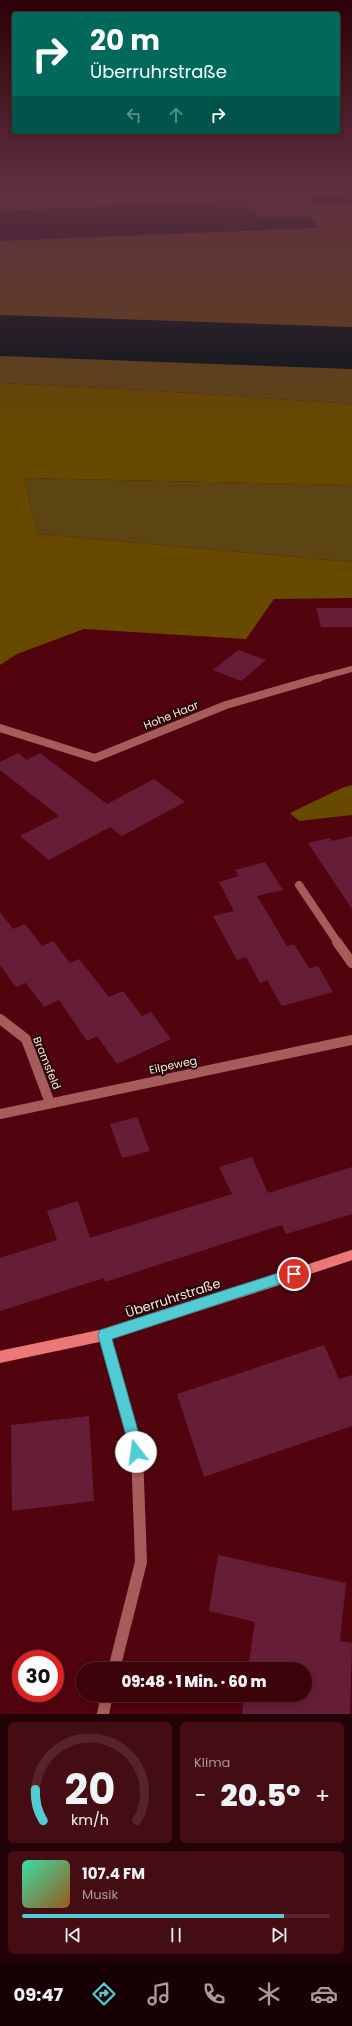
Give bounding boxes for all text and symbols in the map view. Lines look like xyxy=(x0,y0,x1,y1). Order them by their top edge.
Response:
text: 20 m xyxy=(90,21,160,60)
icon: right xyxy=(24,28,76,80)
text: Überruhrstraße xyxy=(90,59,227,84)
icon: left xyxy=(123,104,145,126)
icon: ahead xyxy=(165,104,187,126)
icon: right xyxy=(207,104,229,126)
street label: Hohe Haar xyxy=(141,697,201,733)
street label: Bramsfeld xyxy=(29,1034,65,1092)
street label: Eilpeweg xyxy=(148,1052,198,1078)
pin xyxy=(277,1257,311,1291)
icon: arrive xyxy=(283,1263,305,1285)
street label: Überruhrstraße xyxy=(123,1274,223,1322)
position arrow xyxy=(115,1431,157,1473)
speed limit sign: 30 xyxy=(12,1650,64,1702)
text: 09:48 · 1 Min. · 60 m xyxy=(121,1671,267,1692)
text: Klima xyxy=(194,1753,230,1772)
text: 20 xyxy=(65,1759,115,1818)
text: 20.5° xyxy=(221,1774,300,1817)
text: − xyxy=(194,1780,206,1811)
text: + xyxy=(315,1780,330,1811)
text: km/h xyxy=(71,1809,109,1829)
text: 107.4 FM xyxy=(82,1863,145,1884)
text: Musik xyxy=(82,1885,118,1904)
icon: previous xyxy=(62,1924,84,1946)
icon: pause xyxy=(165,1924,187,1946)
icon: next xyxy=(268,1924,290,1946)
icon: directions xyxy=(90,1980,118,2008)
icon: music xyxy=(145,1980,173,2008)
icon: phone xyxy=(200,1980,228,2008)
icon: climate xyxy=(255,1980,283,2008)
icon: car xyxy=(310,1980,338,2008)
text: 09:47 xyxy=(14,1982,63,2007)

